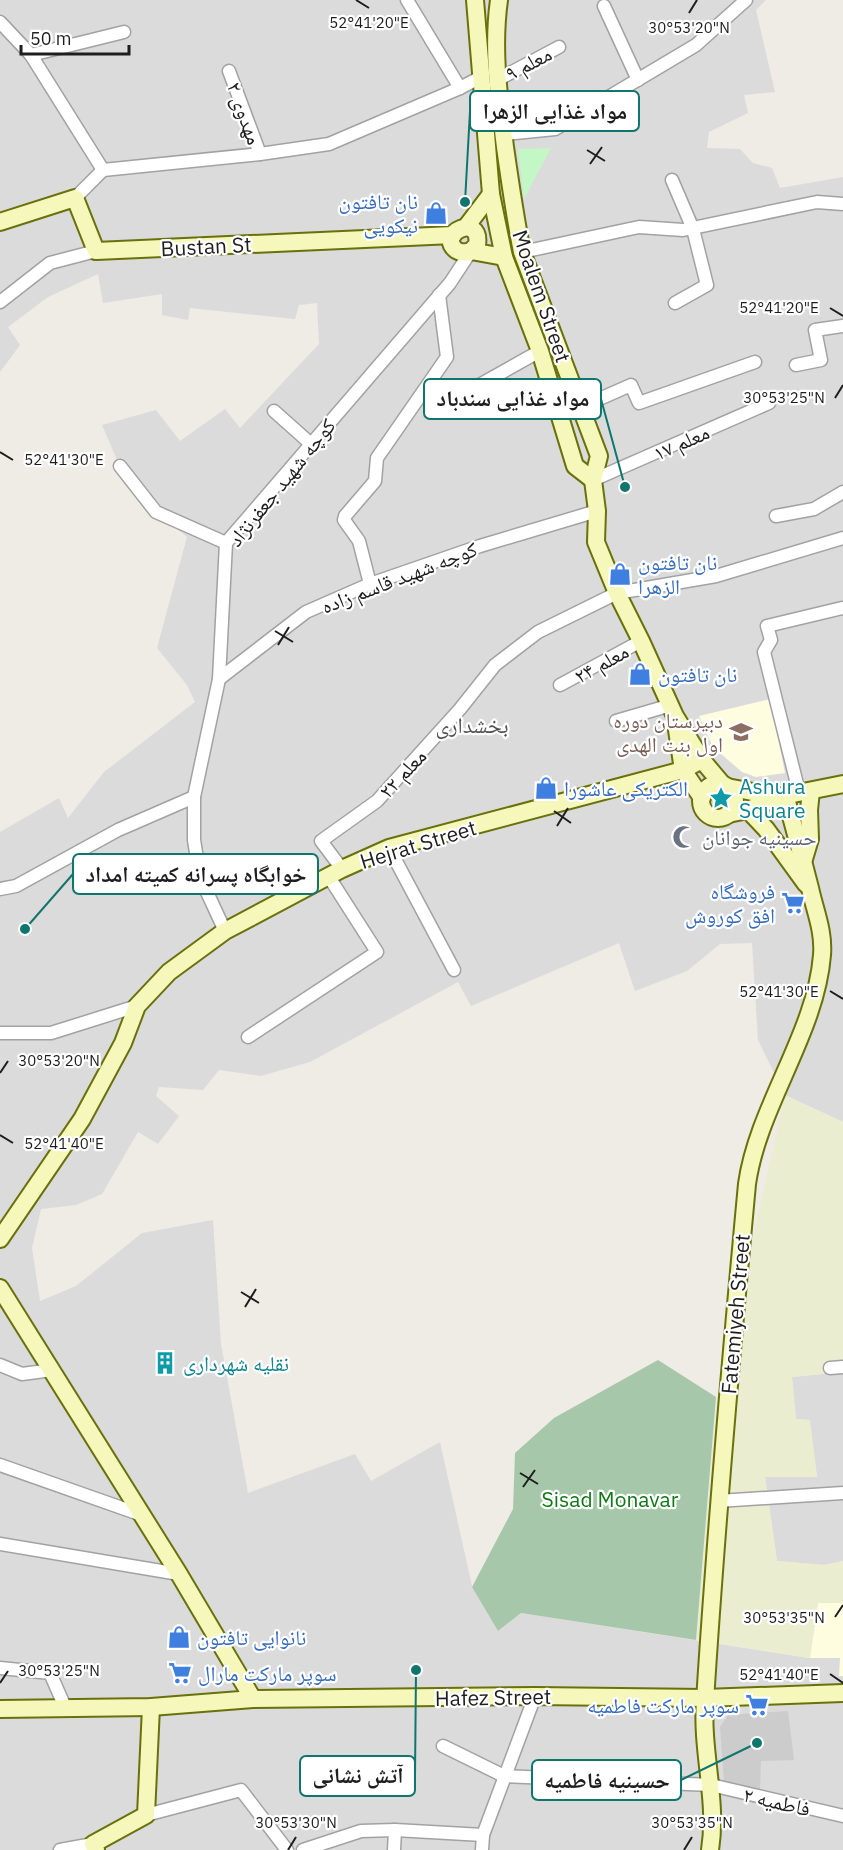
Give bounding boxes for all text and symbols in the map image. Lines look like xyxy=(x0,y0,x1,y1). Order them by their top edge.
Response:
text: 52°41'20"E xyxy=(329,13,409,32)
scale bar xyxy=(21,18,129,56)
text: 30°53'20"N xyxy=(648,18,730,37)
text: 50 m xyxy=(30,27,72,50)
street label: معلم ۹ xyxy=(500,39,557,88)
street label: مهدوی ۲ xyxy=(221,78,269,148)
callout: مواد غذایی الزهرا xyxy=(470,91,639,131)
text: مواد غذایی الزهرا xyxy=(483,96,627,125)
place label: نان تافتون نیکویی xyxy=(339,187,418,239)
shop icon: نان تافتون نیکویی xyxy=(423,200,449,226)
street label: Moalem Street xyxy=(506,226,578,366)
street label: Bustan St xyxy=(160,230,252,262)
text: 52°41'20"E xyxy=(739,298,819,317)
callout: مواد غذایی سندباد xyxy=(424,379,601,419)
text: مواد غذایی سندباد xyxy=(437,383,589,412)
text: 30°53'25"N xyxy=(743,388,825,407)
street label: کوچه شهید جعفرنژاد xyxy=(221,412,342,552)
street label: معلم ۱۷ xyxy=(649,417,714,468)
text: 52°41'30"E xyxy=(24,450,104,469)
street label: کوچه شهید قاسم زاده xyxy=(317,534,482,621)
place label: نان تافتون الزهرا xyxy=(638,548,717,600)
shop icon: نان تافتون الزهرا xyxy=(607,561,633,587)
street label: معلم ۲۴ xyxy=(569,637,634,690)
place label: نان تافتون xyxy=(658,660,737,688)
shop icon: نان تافتون xyxy=(627,661,653,687)
place label: دبیرستان دوره اول بنت الهدی xyxy=(613,706,723,758)
district label: بخشداری xyxy=(435,710,509,739)
school or university icon: دبیرستان دوره اول بنت الهدی xyxy=(728,719,754,745)
street label: معلم ۲۲ xyxy=(372,742,433,805)
place label: Ashura Square xyxy=(739,772,806,824)
place label: الکتریکی عاشورا xyxy=(564,774,688,802)
shop icon: الکتریکی عاشورا xyxy=(533,775,559,801)
place icon: Ashura Square xyxy=(708,785,734,811)
street label: Hejrat Street xyxy=(356,813,480,875)
place label: حسینیه جوانان xyxy=(702,823,817,851)
mosque icon: حسینیه جوانان xyxy=(671,824,697,850)
callout: خوابگاه پسرانه کمیته امداد xyxy=(73,854,318,894)
text: خوابگاه پسرانه کمیته امداد xyxy=(85,859,307,888)
place label: فروشگاه افق کوروش xyxy=(685,877,775,929)
supermarket icon: فروشگاه افق کوروش xyxy=(780,890,806,916)
text: 52°41'30"E xyxy=(739,982,819,1001)
text: 30°53'20"N xyxy=(18,1051,100,1070)
text: 52°41'40"E xyxy=(24,1134,104,1153)
street label: Fatemiyeh Street xyxy=(714,1233,756,1395)
place label: نقلیه شهرداری xyxy=(183,1349,289,1377)
building icon: نقلیه شهرداری xyxy=(152,1350,178,1376)
park label: Sisad Monavar xyxy=(542,1485,679,1513)
text: 30°53'35"N xyxy=(743,1608,825,1627)
place label: نانوایی تافتون xyxy=(197,1623,306,1651)
shop icon: نانوایی تافتون xyxy=(166,1624,192,1650)
place label: سوپر مارکت مارال xyxy=(198,1659,337,1687)
supermarket icon: سوپر مارکت مارال xyxy=(167,1660,193,1686)
text: 30°53'25"N xyxy=(18,1661,100,1680)
text: 52°41'40"E xyxy=(739,1665,819,1684)
street label: Hafez Street xyxy=(435,1682,551,1712)
place label: سوپر مارکت فاطمیه xyxy=(587,1691,739,1719)
supermarket icon: سوپر مارکت فاطمیه xyxy=(744,1692,770,1718)
callout: آتش نشانی xyxy=(300,1756,415,1796)
text: آتش نشانی xyxy=(313,1760,403,1789)
callout: حسینیه فاطمیه xyxy=(532,1760,681,1800)
text: حسینیه فاطمیه xyxy=(544,1765,670,1794)
street label: فاطمیه ۲ xyxy=(741,1780,813,1822)
text: 30°53'30"N xyxy=(255,1813,337,1832)
text: 30°53'35"N xyxy=(651,1813,733,1832)

